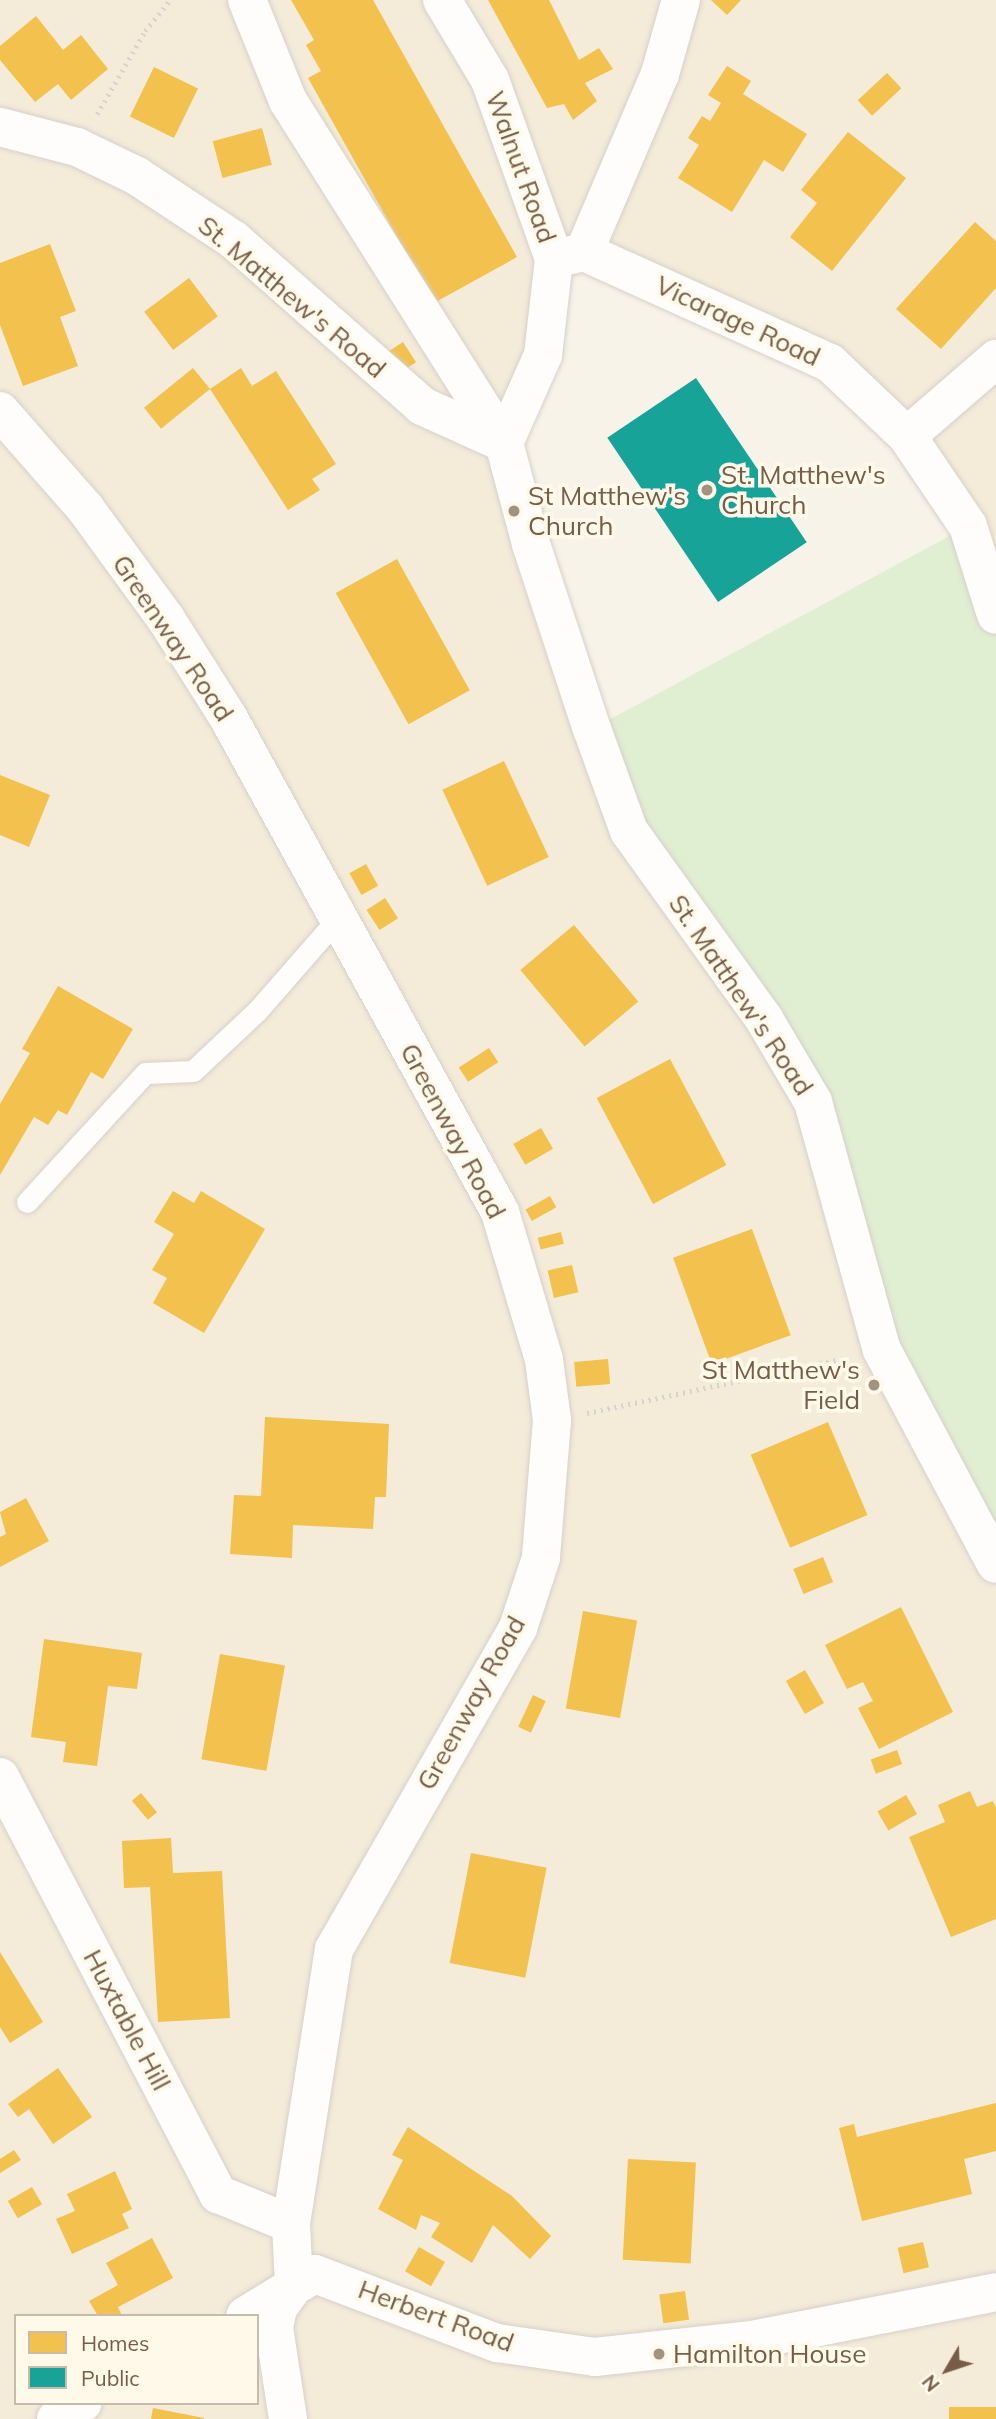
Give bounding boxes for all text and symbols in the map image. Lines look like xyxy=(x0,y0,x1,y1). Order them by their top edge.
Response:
street label: Walnut Road xyxy=(479,87,563,247)
street label: St. Matthew's Road xyxy=(192,210,392,384)
street label: Vicarage Road xyxy=(651,269,825,373)
place label: St. Matthew's Church xyxy=(721,459,886,520)
place label: St Matthew's Church xyxy=(528,480,686,542)
marker: St. Matthew's Church xyxy=(699,482,715,498)
marker: St Matthew's Church xyxy=(506,503,522,519)
street label: Greenway Road xyxy=(106,549,240,727)
street label: St. Matthew's Road xyxy=(662,889,820,1101)
street label: Greenway Road xyxy=(394,1038,512,1224)
place label: St Matthew's Field xyxy=(702,1354,860,1416)
marker: St Matthew's Field xyxy=(866,1377,882,1393)
street label: Greenway Road xyxy=(410,1611,532,1795)
street label: Huxtable Hill xyxy=(77,1944,177,2096)
street label: Herbert Road xyxy=(354,2273,518,2359)
legend xyxy=(14,2314,259,2405)
text: Homes xyxy=(81,2330,149,2356)
north arrow xyxy=(912,2335,982,2405)
place label: Hamilton House xyxy=(673,2338,866,2370)
marker: Hamilton House xyxy=(651,2346,667,2362)
text: Public xyxy=(81,2365,140,2391)
text: N xyxy=(917,2370,945,2396)

